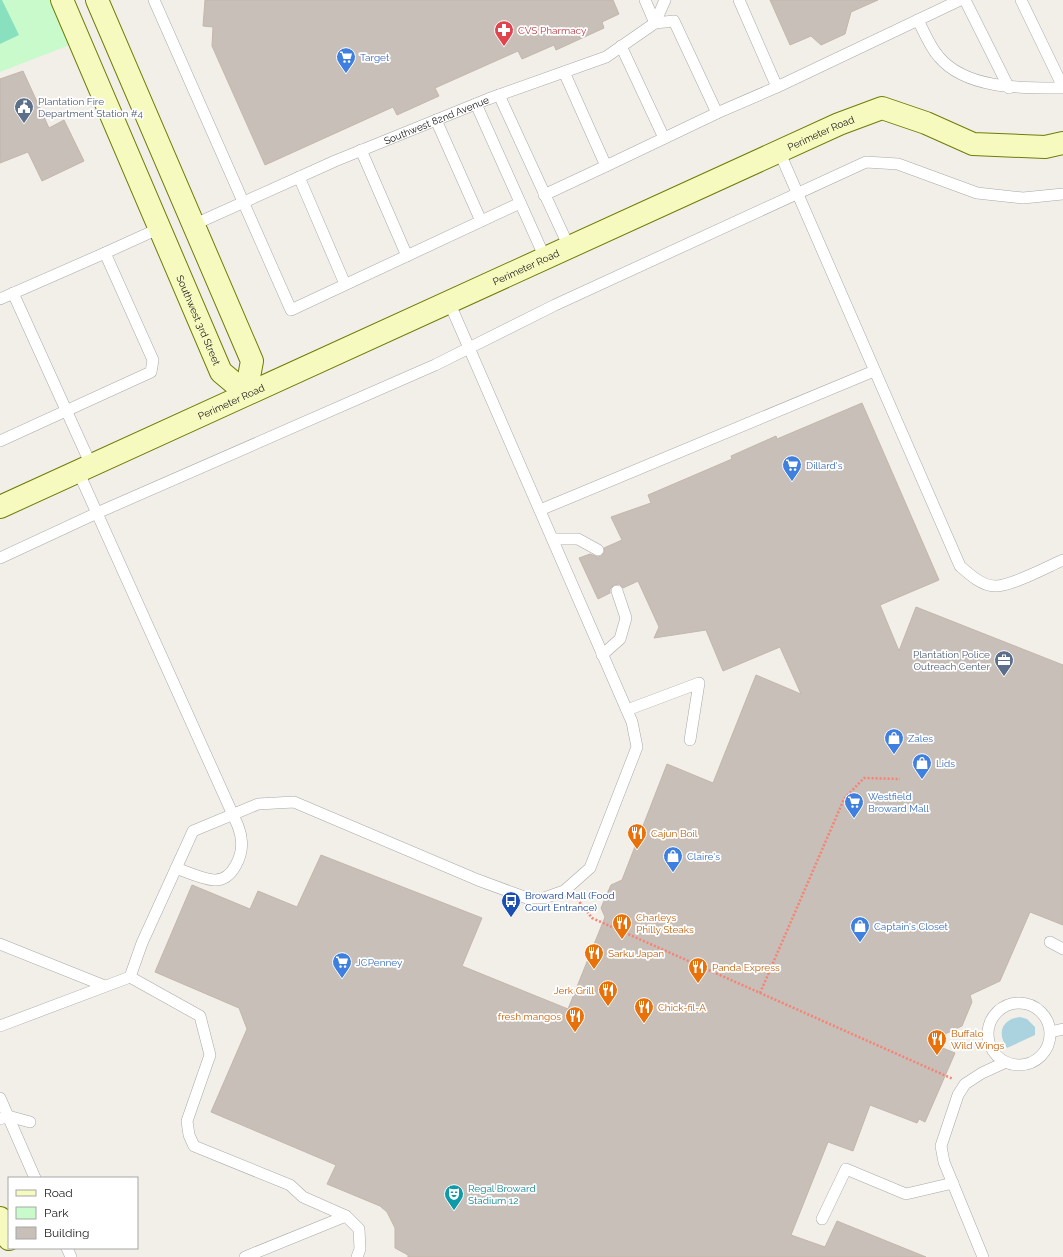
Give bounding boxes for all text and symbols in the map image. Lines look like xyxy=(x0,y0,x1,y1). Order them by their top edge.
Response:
pharmacy icon: CVS Pharmacy xyxy=(493,19,515,47)
place label: CVS Pharmacy xyxy=(518,25,587,36)
supermarket icon: Target xyxy=(335,46,357,74)
place label: Target xyxy=(360,52,390,63)
street label: Southwest 82nd Avenue xyxy=(382,94,491,147)
public building icon: Plantation Fire Department Station #4 xyxy=(13,96,35,124)
place label: Plantation Fire Department Station #4 xyxy=(38,96,144,119)
street label: Perimeter Road xyxy=(786,114,856,153)
street label: Perimeter Road xyxy=(491,248,561,287)
street label: Southwest 3rd Street xyxy=(174,273,223,368)
street label: Perimeter Road xyxy=(196,382,266,422)
supermarket icon: Dillard's xyxy=(781,454,803,482)
place label: Dillard's xyxy=(806,460,843,471)
place label: Plantation Police Outreach Center xyxy=(913,649,990,672)
office icon: Plantation Police Outreach Center xyxy=(993,649,1015,677)
shop icon: Zales xyxy=(883,727,905,755)
place label: Zales xyxy=(908,733,933,744)
shop icon: Lids xyxy=(911,752,933,780)
place label: Lids xyxy=(936,758,955,769)
supermarket icon: Westfield Broward Mall xyxy=(843,791,865,819)
place label: Westfield Broward Mall xyxy=(868,791,929,814)
restaurant icon: Cajun Boil xyxy=(626,822,648,850)
place label: Cajun Boil xyxy=(651,828,698,839)
shop icon: Claire's xyxy=(662,845,684,873)
place label: Claire's xyxy=(687,851,720,862)
bus stop icon: Broward Mall (Food Court Entrance) xyxy=(500,890,522,918)
place label: Broward Mall (Food Court Entrance) xyxy=(525,890,615,913)
restaurant icon: Charleys Philly Steaks xyxy=(611,912,633,940)
place label: Charleys Philly Steaks xyxy=(636,912,694,935)
shop icon: Captain's Closet xyxy=(849,915,871,943)
place label: Captain's Closet xyxy=(874,921,949,932)
restaurant icon: Sarku Japan xyxy=(583,942,605,970)
place label: Sarku Japan xyxy=(608,948,664,959)
supermarket icon: JCPenney xyxy=(331,951,353,979)
restaurant icon: Panda Express xyxy=(687,956,709,984)
place label: JCPenney xyxy=(356,957,403,968)
place label: Panda Express xyxy=(712,962,780,973)
restaurant icon: Jerk Grill xyxy=(597,979,619,1007)
place label: Jerk Grill xyxy=(554,985,594,996)
restaurant icon: Chick-fil-A xyxy=(633,996,655,1024)
place label: Chick-fil-A xyxy=(658,1002,706,1013)
restaurant icon: fresh mangos xyxy=(564,1005,586,1033)
place label: fresh mangos xyxy=(498,1011,561,1022)
restaurant icon: Buffalo Wild Wings xyxy=(926,1028,948,1056)
place label: Buffalo Wild Wings xyxy=(951,1028,1004,1051)
legend xyxy=(8,1177,138,1249)
theatre icon: Regal Broward Stadium 12 xyxy=(443,1183,465,1211)
place label: Regal Broward Stadium 12 xyxy=(468,1183,536,1206)
text: Road xyxy=(44,1186,73,1200)
text: Park xyxy=(44,1206,69,1220)
text: Building xyxy=(44,1226,90,1240)

